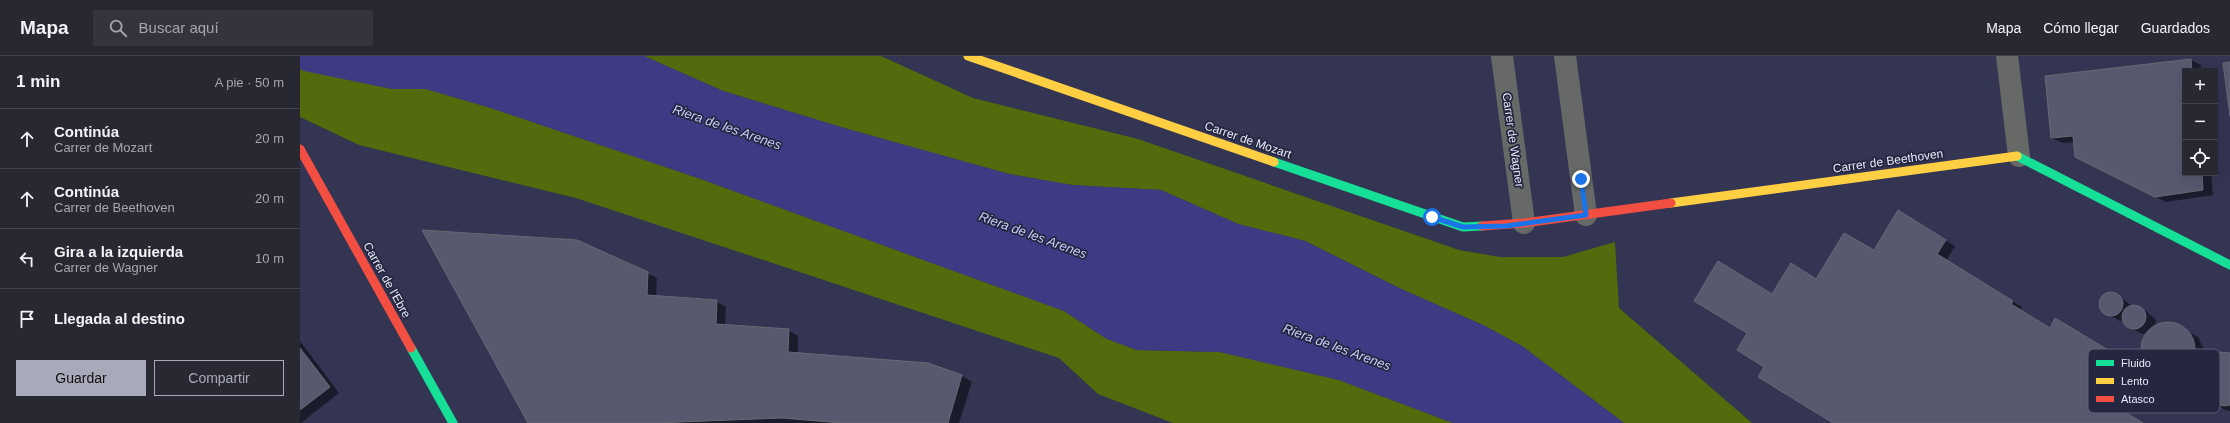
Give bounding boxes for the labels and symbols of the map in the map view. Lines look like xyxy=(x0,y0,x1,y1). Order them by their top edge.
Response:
street label: Carrer de Wagner xyxy=(1499,92,1527,188)
water label: Riera de les Arenes xyxy=(671,101,784,153)
street label: Carrer de Mozart xyxy=(1203,119,1294,162)
street label: Carrer de Beethoven xyxy=(1832,146,1944,176)
route end xyxy=(1572,170,1590,188)
route start xyxy=(1423,208,1441,226)
water label: Riera de les Arenes xyxy=(977,209,1089,262)
street label: Carrer de l'Ebre xyxy=(360,240,414,321)
water label: Riera de les Arenes xyxy=(1281,321,1393,374)
legend xyxy=(2088,349,2220,413)
text: Fluido xyxy=(2121,357,2151,369)
text: Lento xyxy=(2121,375,2149,387)
text: Atasco xyxy=(2121,393,2155,405)

